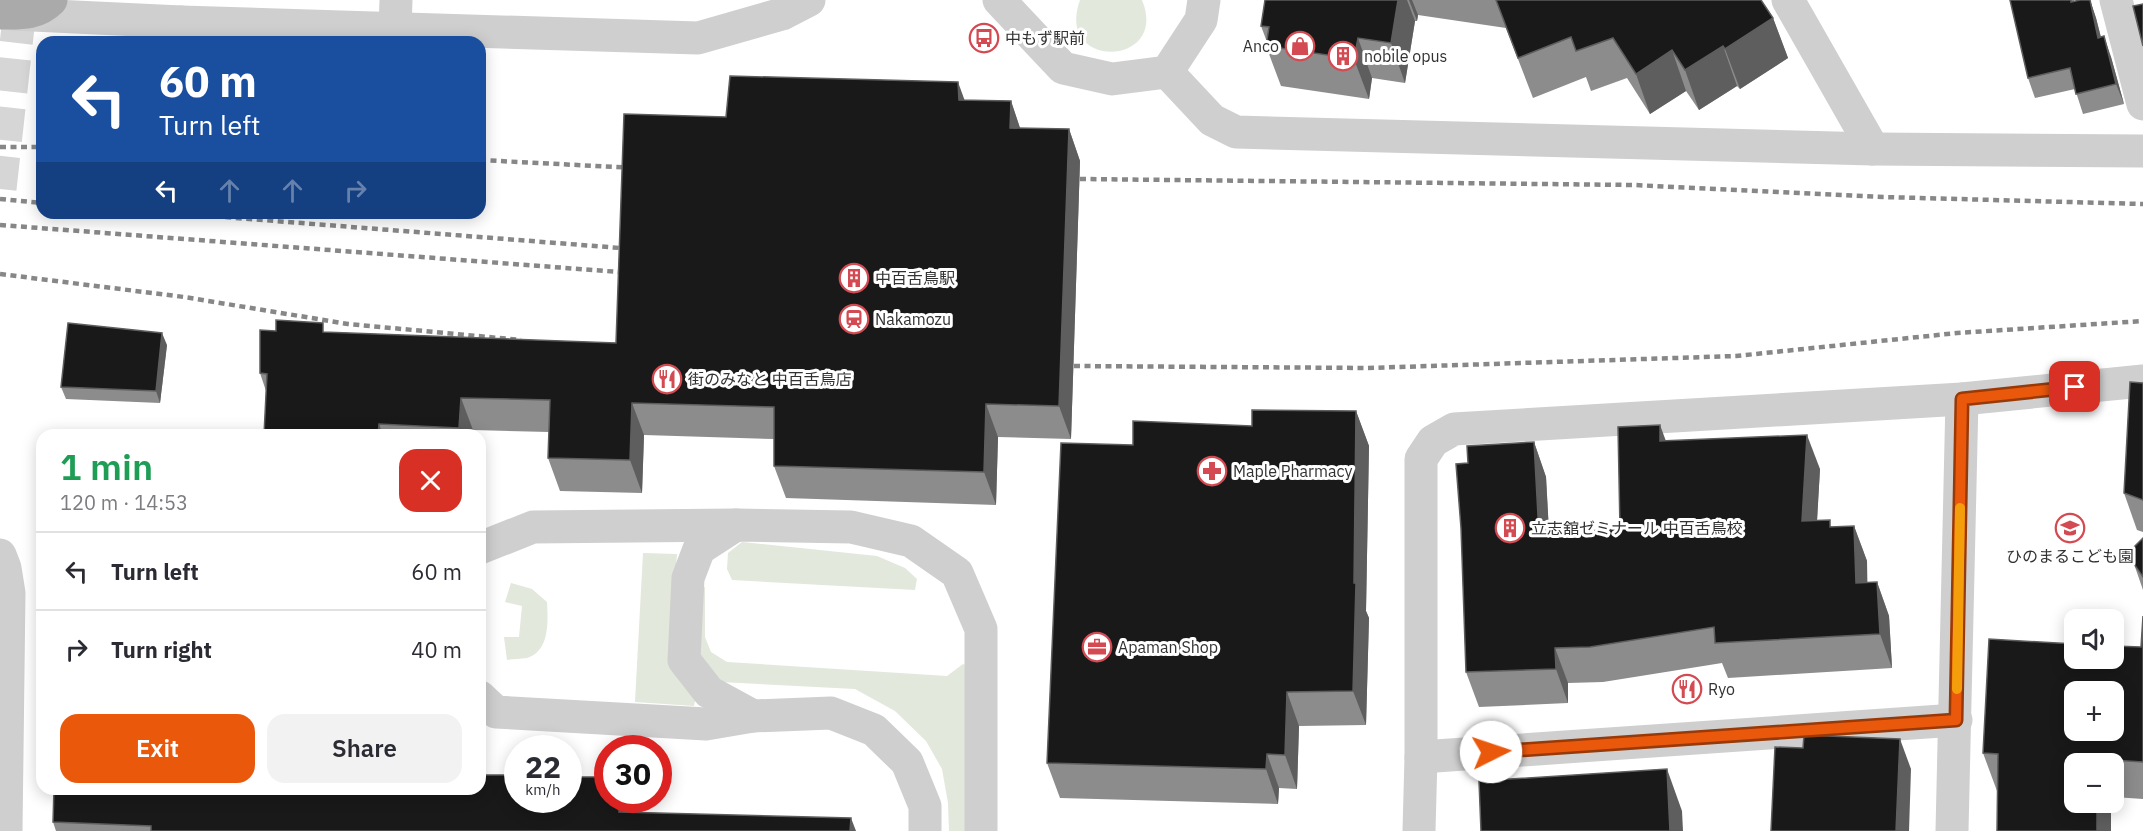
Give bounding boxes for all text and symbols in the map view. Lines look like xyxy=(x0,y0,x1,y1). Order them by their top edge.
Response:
bus stop icon: 中もず駅前 xyxy=(968,22,1000,54)
place label: 中もず駅前 xyxy=(1005,28,1085,48)
shop icon: Anco xyxy=(1284,30,1316,62)
place label: Anco xyxy=(1243,36,1279,56)
building icon: nobile opus xyxy=(1327,40,1359,72)
place label: nobile opus xyxy=(1364,46,1447,66)
text: 60 m xyxy=(159,54,257,109)
icon: left xyxy=(60,60,138,138)
text: Turn left xyxy=(159,107,260,142)
icon: left xyxy=(150,174,183,207)
icon: ahead xyxy=(213,174,246,207)
icon: ahead xyxy=(276,174,309,207)
icon: right xyxy=(339,174,372,207)
building icon: 中百舌鳥駅 xyxy=(838,262,870,294)
place label: 中百舌鳥駅 xyxy=(875,268,955,288)
station icon: Nakamozu xyxy=(838,303,870,335)
place label: Nakamozu xyxy=(875,309,951,329)
pin xyxy=(2049,361,2100,412)
restaurant icon: 街のみなと 中百舌鳥店 xyxy=(651,363,683,395)
place label: 街のみなと 中百舌鳥店 xyxy=(688,369,852,389)
icon: arrive xyxy=(2058,370,2091,403)
text: 1 min xyxy=(60,443,153,490)
button: close xyxy=(399,449,462,512)
pharmacy icon: Maple Pharmacy xyxy=(1196,455,1228,487)
place label: Maple Pharmacy xyxy=(1233,461,1352,481)
text: 120 m · 14:53 xyxy=(60,489,188,516)
building icon: 立志舘ゼミナール 中百舌鳥校 xyxy=(1494,512,1526,544)
school or university icon: ひのまるこども園 xyxy=(2054,512,2086,544)
place label: 立志舘ゼミナール 中百舌鳥校 xyxy=(1531,518,1743,538)
place label: ひのまるこども園 xyxy=(2006,546,2134,566)
icon: left xyxy=(60,555,93,588)
text: Turn left xyxy=(111,557,199,586)
text: 60 m xyxy=(411,557,462,586)
map controls xyxy=(2064,609,2124,813)
button: sound xyxy=(2064,609,2124,669)
office icon: Apaman Shop xyxy=(1081,631,1113,663)
icon: right xyxy=(60,633,93,666)
text: Turn right xyxy=(111,635,212,664)
text: 40 m xyxy=(411,635,462,664)
place label: Apaman Shop xyxy=(1118,637,1218,657)
restaurant icon: Ryo xyxy=(1671,673,1703,705)
place label: Ryo xyxy=(1708,679,1735,699)
button: + xyxy=(2064,681,2124,741)
button: Exit xyxy=(60,714,255,783)
button: Share xyxy=(267,714,462,783)
position arrow xyxy=(1459,720,1523,784)
speed limit sign: 30 xyxy=(594,735,672,813)
text: 22 xyxy=(525,747,561,786)
button: − xyxy=(2064,753,2124,813)
text: km/h xyxy=(525,780,561,799)

